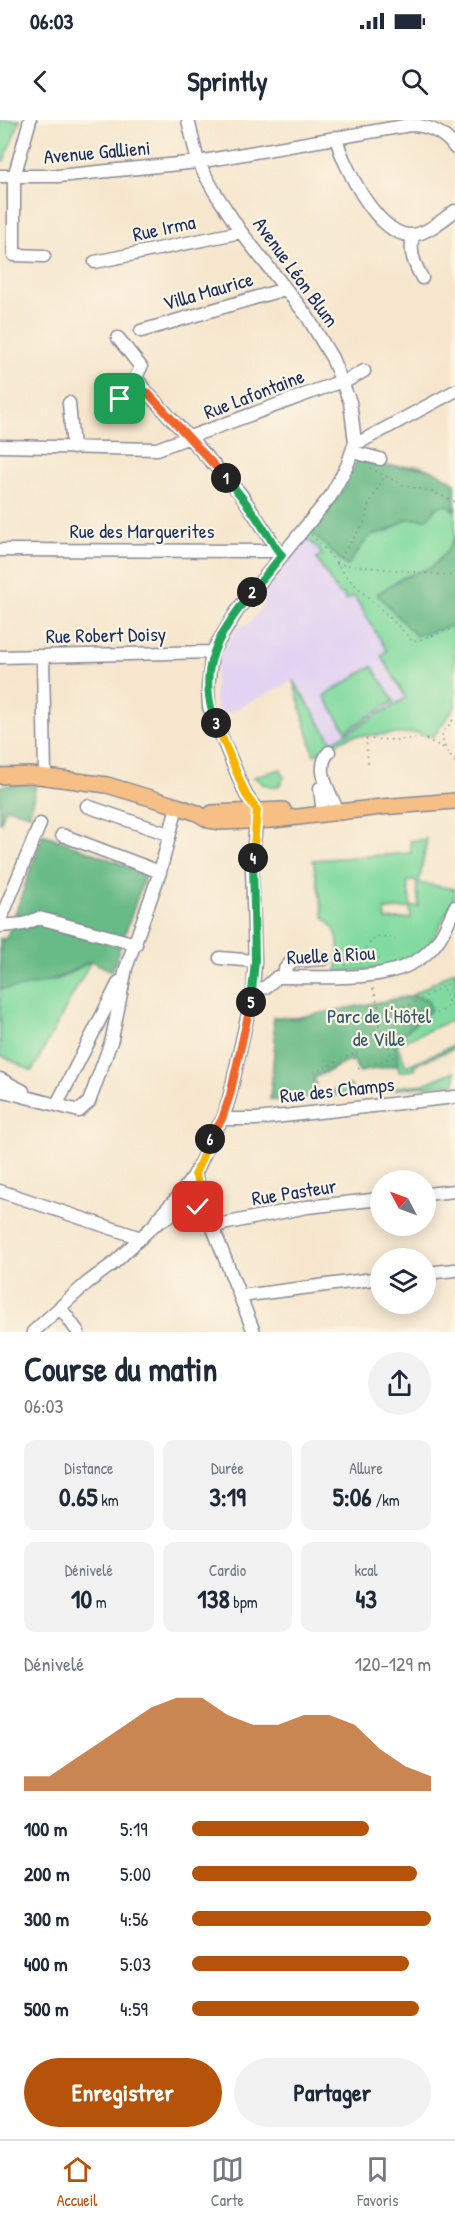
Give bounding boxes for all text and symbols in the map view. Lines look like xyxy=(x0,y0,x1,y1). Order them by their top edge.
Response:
text: 06:03 xyxy=(30,6,73,36)
text: Sprintly xyxy=(187,63,268,99)
icon: back xyxy=(24,65,57,98)
icon: search xyxy=(398,65,431,98)
street label: Avenue Gallieni xyxy=(42,133,152,170)
street label: Rue Irma xyxy=(130,208,198,247)
street label: Avenue Léon Blum xyxy=(247,211,345,332)
street label: Villa Maurice xyxy=(160,265,256,316)
street label: Rue Lafontaine xyxy=(200,362,308,425)
pin xyxy=(94,373,145,424)
icon: arrive xyxy=(103,382,136,415)
pin: 1 xyxy=(211,463,241,493)
text: 1 xyxy=(223,467,229,489)
street label: Rue des Marguerites xyxy=(70,517,215,544)
pin: 2 xyxy=(237,577,267,607)
text: 2 xyxy=(248,581,256,603)
street label: Rue Robert Doisy xyxy=(46,620,166,649)
pin: 3 xyxy=(201,708,231,738)
text: 3 xyxy=(212,712,220,734)
pin: 4 xyxy=(238,843,268,873)
text: 4 xyxy=(250,847,256,869)
street label: Ruelle à Riou xyxy=(286,939,376,970)
pin: 5 xyxy=(236,987,266,1017)
text: 5 xyxy=(248,991,254,1013)
park label: Parc de l'Hôtel de Ville xyxy=(327,1002,432,1052)
street label: Rue des Champs xyxy=(278,1070,396,1109)
pin: 6 xyxy=(195,1124,225,1154)
text: 6 xyxy=(207,1128,213,1150)
north arrow xyxy=(370,1170,436,1236)
map controls xyxy=(370,1170,436,1314)
street label: Rue Pasteur xyxy=(250,1171,338,1212)
pin xyxy=(172,1181,223,1232)
icon: check xyxy=(181,1190,214,1223)
button: layers xyxy=(370,1248,436,1314)
text: Course du matin xyxy=(24,1347,217,1391)
button: share xyxy=(368,1352,431,1415)
text: 06:03 xyxy=(24,1392,64,1419)
text: Distance xyxy=(64,1457,113,1479)
text: Durée xyxy=(211,1457,244,1479)
text: Allure xyxy=(349,1457,383,1479)
text: 0.65 xyxy=(59,1479,98,1514)
text: 3:19 xyxy=(209,1479,246,1514)
text: 5:06 xyxy=(333,1479,372,1514)
text: km xyxy=(98,1489,119,1511)
text: /km xyxy=(372,1489,400,1511)
text: Dénivelé xyxy=(65,1559,113,1581)
text: Cardio xyxy=(209,1559,246,1581)
text: kcal xyxy=(354,1559,378,1581)
text: 10 xyxy=(71,1581,92,1616)
text: 138 xyxy=(197,1581,230,1616)
text: 43 xyxy=(355,1581,377,1616)
text: m xyxy=(92,1591,107,1613)
text: bpm xyxy=(230,1591,258,1613)
text: Dénivelé xyxy=(24,1650,84,1677)
text: 120–129 m xyxy=(355,1650,431,1677)
text: 100 m xyxy=(24,1815,67,1842)
text: 5:19 xyxy=(120,1815,148,1842)
text: 200 m xyxy=(24,1860,69,1887)
text: 5:00 xyxy=(120,1860,151,1887)
text: 300 m xyxy=(24,1905,69,1932)
text: 4:56 xyxy=(120,1905,149,1932)
text: 400 m xyxy=(24,1950,68,1977)
text: 5:03 xyxy=(120,1950,151,1977)
text: 500 m xyxy=(24,1995,69,2022)
text: 4:59 xyxy=(120,1995,148,2022)
button: Enregistrer xyxy=(24,2058,222,2127)
button: Partager xyxy=(234,2058,431,2127)
tab: Accueil xyxy=(57,2153,98,2211)
tab: Carte xyxy=(211,2153,244,2211)
tab: Favoris xyxy=(357,2153,398,2211)

